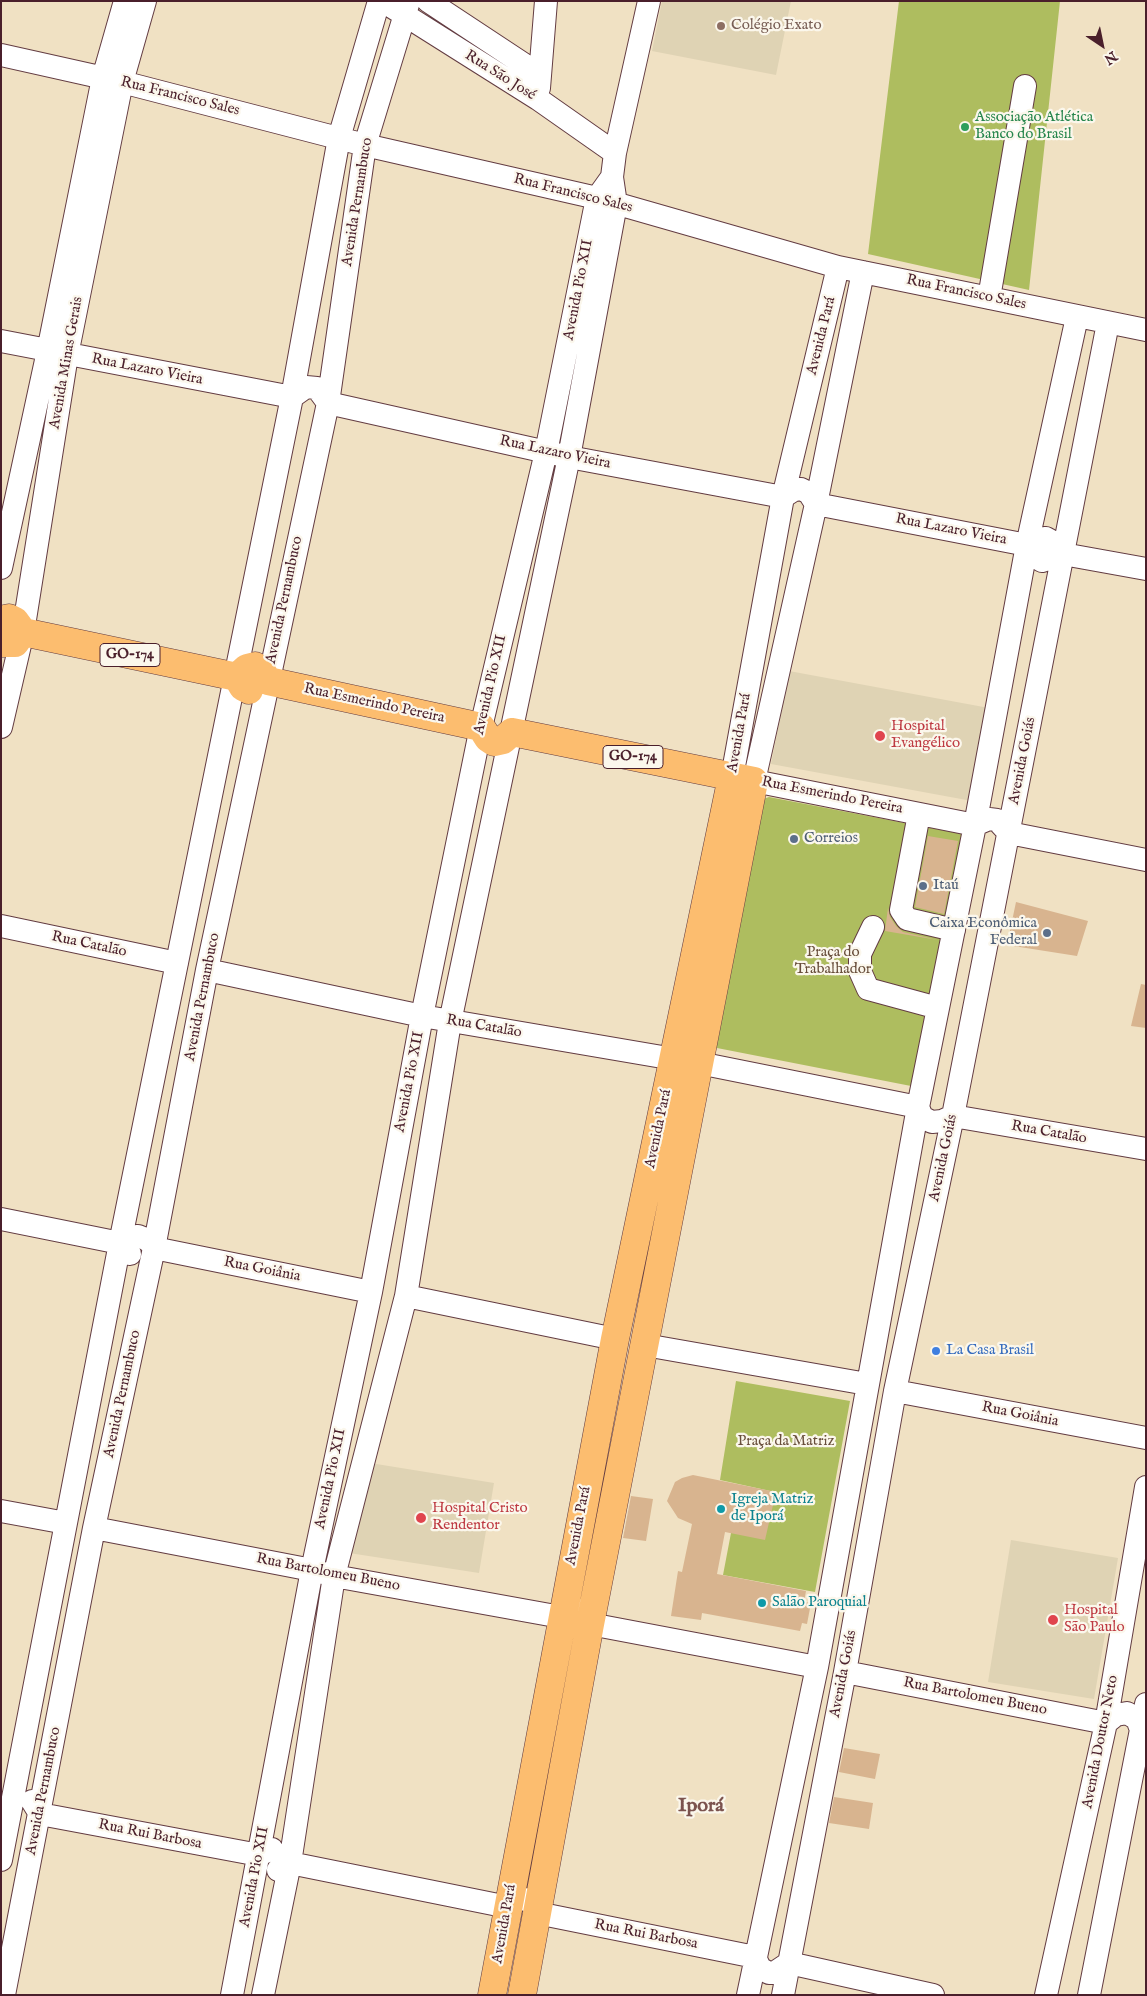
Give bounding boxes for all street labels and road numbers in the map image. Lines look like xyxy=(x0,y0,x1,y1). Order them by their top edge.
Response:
street label: Rua São José xyxy=(461,47,539,105)
street label: Rua Francisco Sales xyxy=(119,74,241,120)
street label: Avenida Pernambuco xyxy=(339,136,377,268)
street label: Rua Francisco Sales xyxy=(512,171,634,217)
street label: Avenida Pio XII xyxy=(560,238,598,342)
street label: Rua Francisco Sales xyxy=(904,272,1028,314)
street label: Avenida Minas Gerais xyxy=(46,295,88,431)
street label: Avenida Pará xyxy=(804,295,840,377)
street label: Rua Lazaro Vieira xyxy=(90,350,204,390)
street label: Rua Lazaro Vieira xyxy=(498,432,612,474)
street label: Rua Lazaro Vieira xyxy=(894,510,1008,550)
street label: Avenida Pernambuco xyxy=(263,535,307,665)
street label: Avenida Pio XII xyxy=(471,633,511,737)
road number: GO-174 xyxy=(100,644,160,666)
street label: Rua Esmerindo Pereira xyxy=(302,680,446,728)
street label: Avenida Pará xyxy=(724,692,756,774)
street label: Avenida Goiás xyxy=(1006,716,1040,806)
road number: GO-174 xyxy=(603,746,663,769)
street label: Rua Esmerindo Pereira xyxy=(760,773,904,819)
street label: Rua Catalão xyxy=(50,928,128,962)
street label: Avenida Pernambuco xyxy=(182,931,224,1063)
street label: Rua Catalão xyxy=(445,1012,523,1042)
street label: Avenida Pio XII xyxy=(391,1030,429,1134)
street label: Avenida Pará xyxy=(642,1088,676,1170)
street label: Avenida Goiás xyxy=(926,1113,962,1203)
street label: Rua Catalão xyxy=(1010,1118,1088,1148)
street label: Rua Goiânia xyxy=(222,1254,302,1286)
street label: Avenida Pernambuco xyxy=(101,1329,145,1459)
street label: Rua Goiânia xyxy=(980,1399,1060,1431)
street label: Avenida Pio XII xyxy=(312,1427,350,1531)
street label: Avenida Pará xyxy=(563,1485,595,1567)
street label: Rua Bartolomeu Bueno xyxy=(255,1550,401,1596)
street label: Avenida Goiás xyxy=(827,1629,861,1719)
street label: Rua Bartolomeu Bueno xyxy=(902,1674,1048,1720)
street label: Avenida Doutor Neto xyxy=(1079,1674,1123,1810)
street label: Avenida Pernambuco xyxy=(23,1725,65,1857)
street label: Rua Rui Barbosa xyxy=(97,1816,203,1854)
street label: Avenida Pio XII xyxy=(236,1825,274,1929)
street label: Avenida Pará xyxy=(489,1883,521,1965)
street label: Rua Rui Barbosa xyxy=(593,1916,699,1954)

